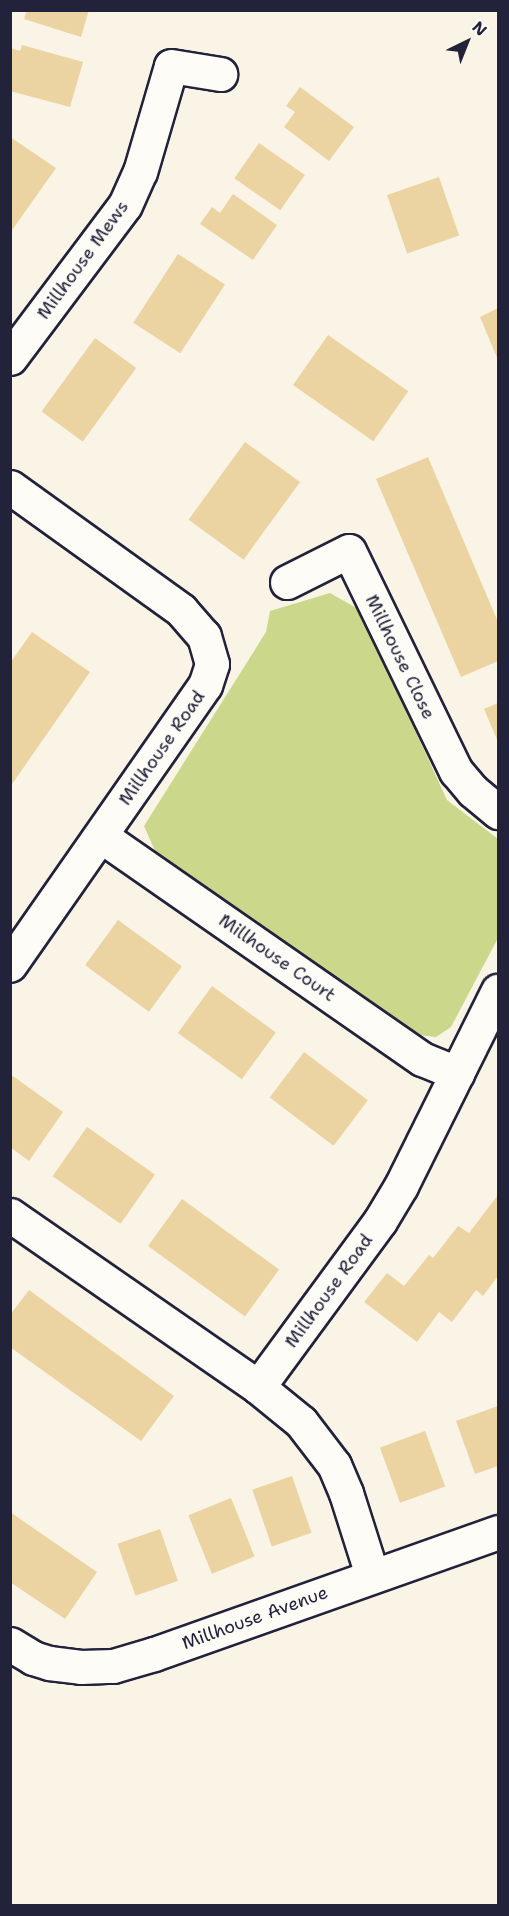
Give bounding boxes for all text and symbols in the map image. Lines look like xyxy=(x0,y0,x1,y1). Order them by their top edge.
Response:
north arrow xyxy=(437,12,497,72)
text: N xyxy=(468,16,491,40)
street label: Millhouse Mews xyxy=(33,196,133,324)
street label: Millhouse Close xyxy=(361,591,439,723)
street label: Millhouse Road xyxy=(114,686,210,810)
street label: Millhouse Court xyxy=(214,910,340,1006)
street label: Millhouse Road xyxy=(281,1230,377,1352)
street label: Millhouse Avenue xyxy=(179,1582,331,1654)

